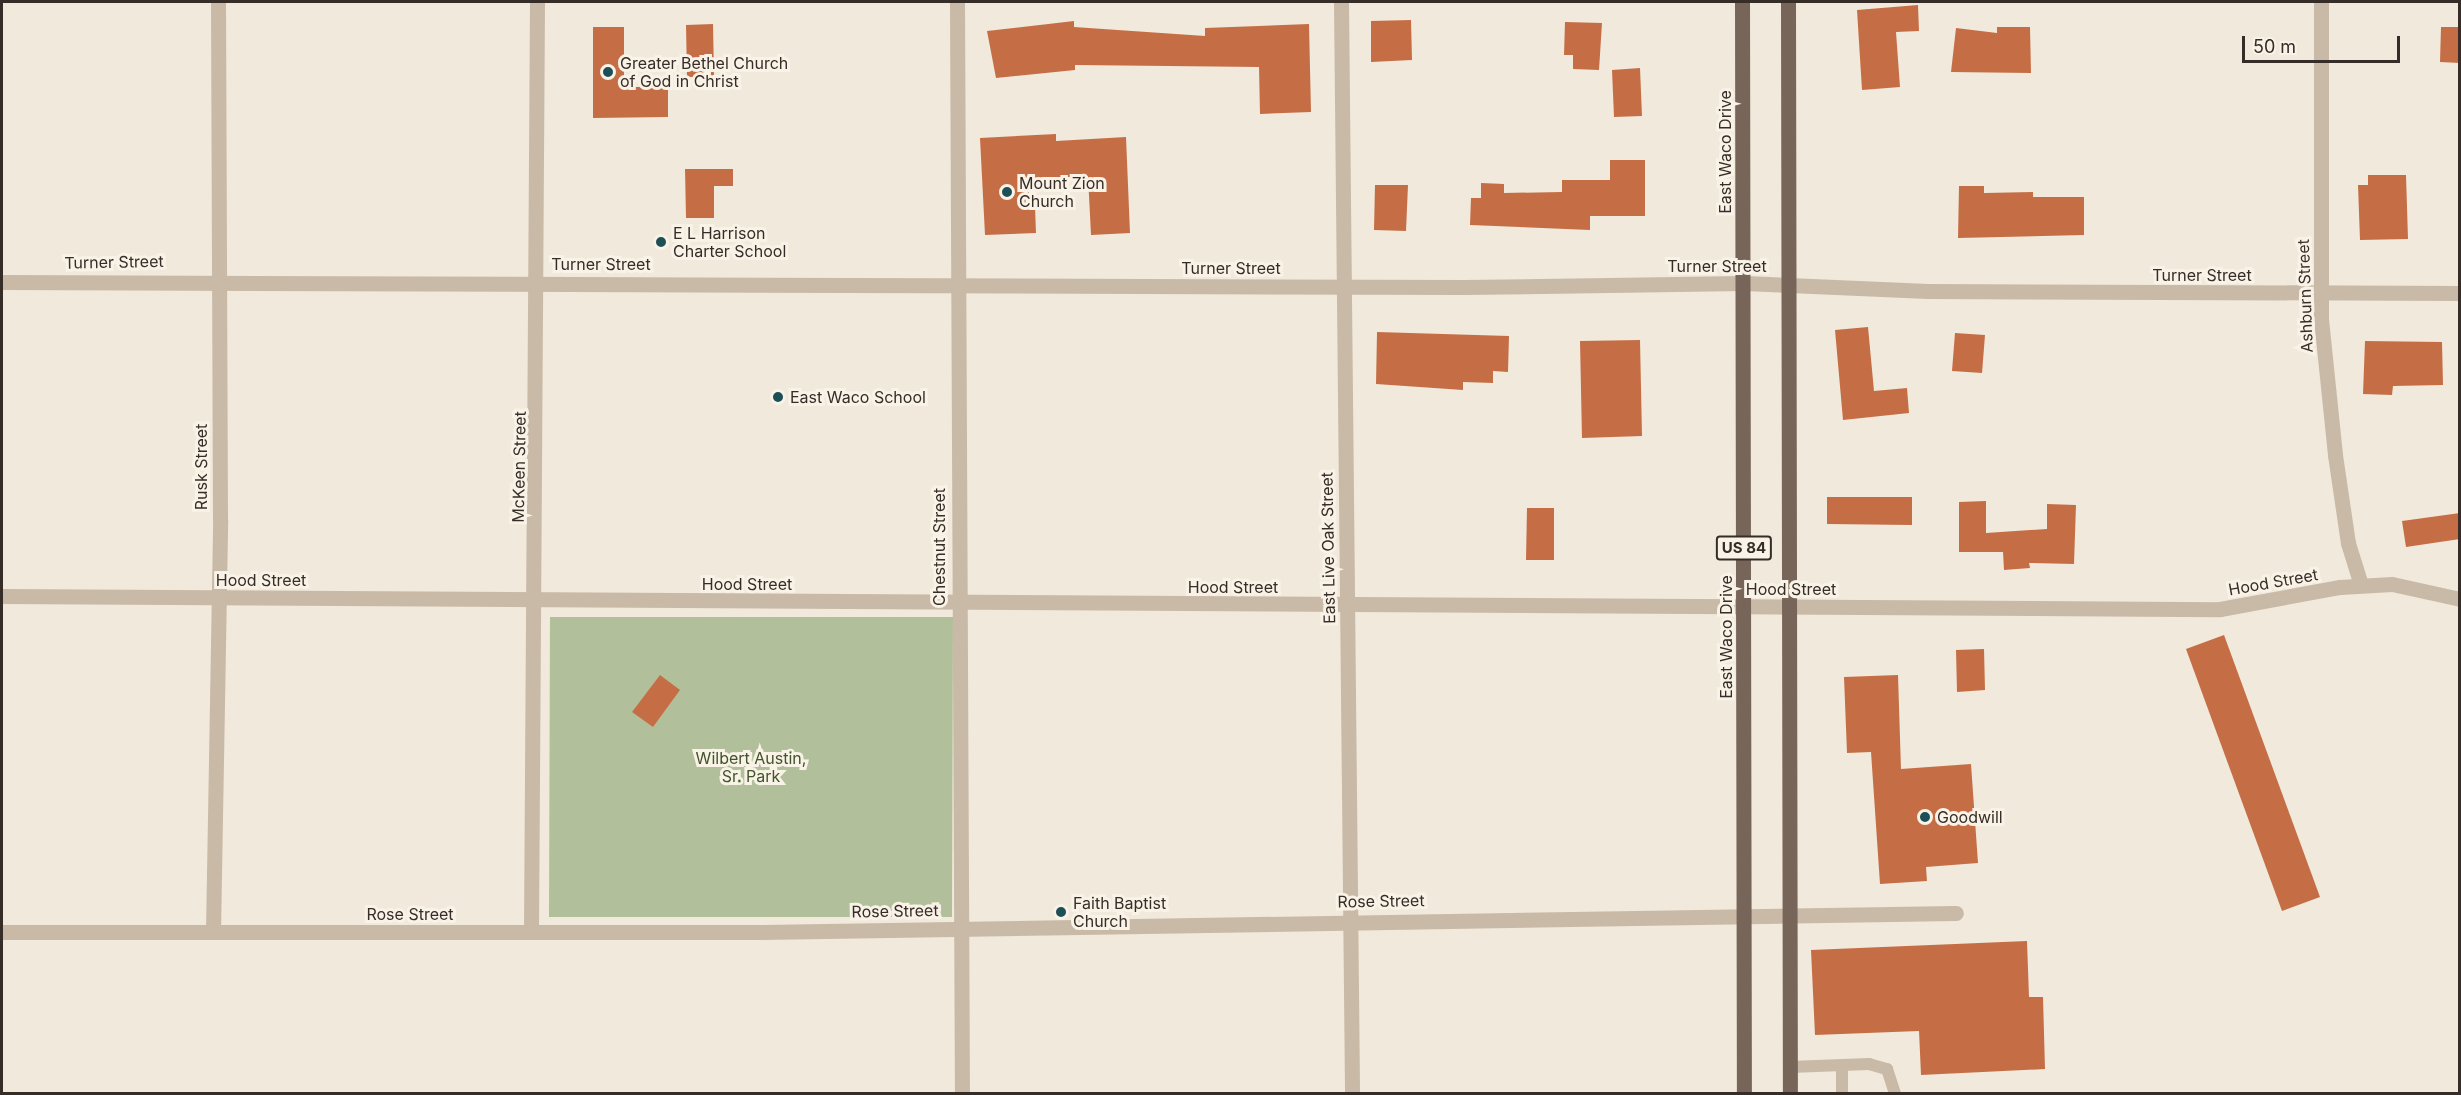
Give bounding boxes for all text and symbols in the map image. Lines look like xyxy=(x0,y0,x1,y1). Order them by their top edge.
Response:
scale bar xyxy=(2245,24,2402,62)
text: 50 m xyxy=(2253,36,2296,57)
place label: Greater Bethel Church of God in Christ xyxy=(620,53,788,91)
marker: Greater Bethel Church of God in Christ xyxy=(601,65,615,79)
street label: East Waco Drive xyxy=(1715,90,1735,214)
place label: Mount Zion Church xyxy=(1019,173,1105,211)
marker: Mount Zion Church xyxy=(1000,185,1014,199)
place label: E L Harrison Charter School xyxy=(673,223,786,261)
marker: E L Harrison Charter School xyxy=(654,235,668,249)
street label: Ashburn Street xyxy=(2293,239,2317,353)
street label: Turner Street xyxy=(64,252,164,272)
street label: Turner Street xyxy=(551,254,651,274)
street label: Turner Street xyxy=(1667,256,1767,276)
street label: Turner Street xyxy=(1181,258,1281,278)
street label: Turner Street xyxy=(2152,265,2252,285)
place label: East Waco School xyxy=(790,387,926,407)
marker: East Waco School xyxy=(771,390,785,404)
street label: McKeen Street xyxy=(508,411,530,523)
street label: Rusk Street xyxy=(191,424,211,510)
street label: East Live Oak Street xyxy=(1317,472,1339,624)
street label: Chestnut Street xyxy=(929,488,949,606)
road number: US 84 xyxy=(1716,536,1772,560)
street label: Hood Street xyxy=(2227,565,2319,599)
street label: Hood Street xyxy=(216,570,306,590)
street label: Hood Street xyxy=(702,574,792,594)
street label: East Waco Drive xyxy=(1716,575,1736,699)
street label: Hood Street xyxy=(1188,577,1278,597)
street label: Hood Street xyxy=(1746,579,1836,599)
park label: Wilbert Austin, Sr. Park xyxy=(696,748,806,786)
place label: Goodwill xyxy=(1937,807,2003,827)
marker: Goodwill xyxy=(1918,810,1932,824)
street label: Rose Street xyxy=(1337,891,1425,911)
place label: Faith Baptist Church xyxy=(1073,893,1166,931)
street label: Rose Street xyxy=(851,901,939,921)
street label: Rose Street xyxy=(366,904,454,924)
marker: Faith Baptist Church xyxy=(1054,905,1068,919)

